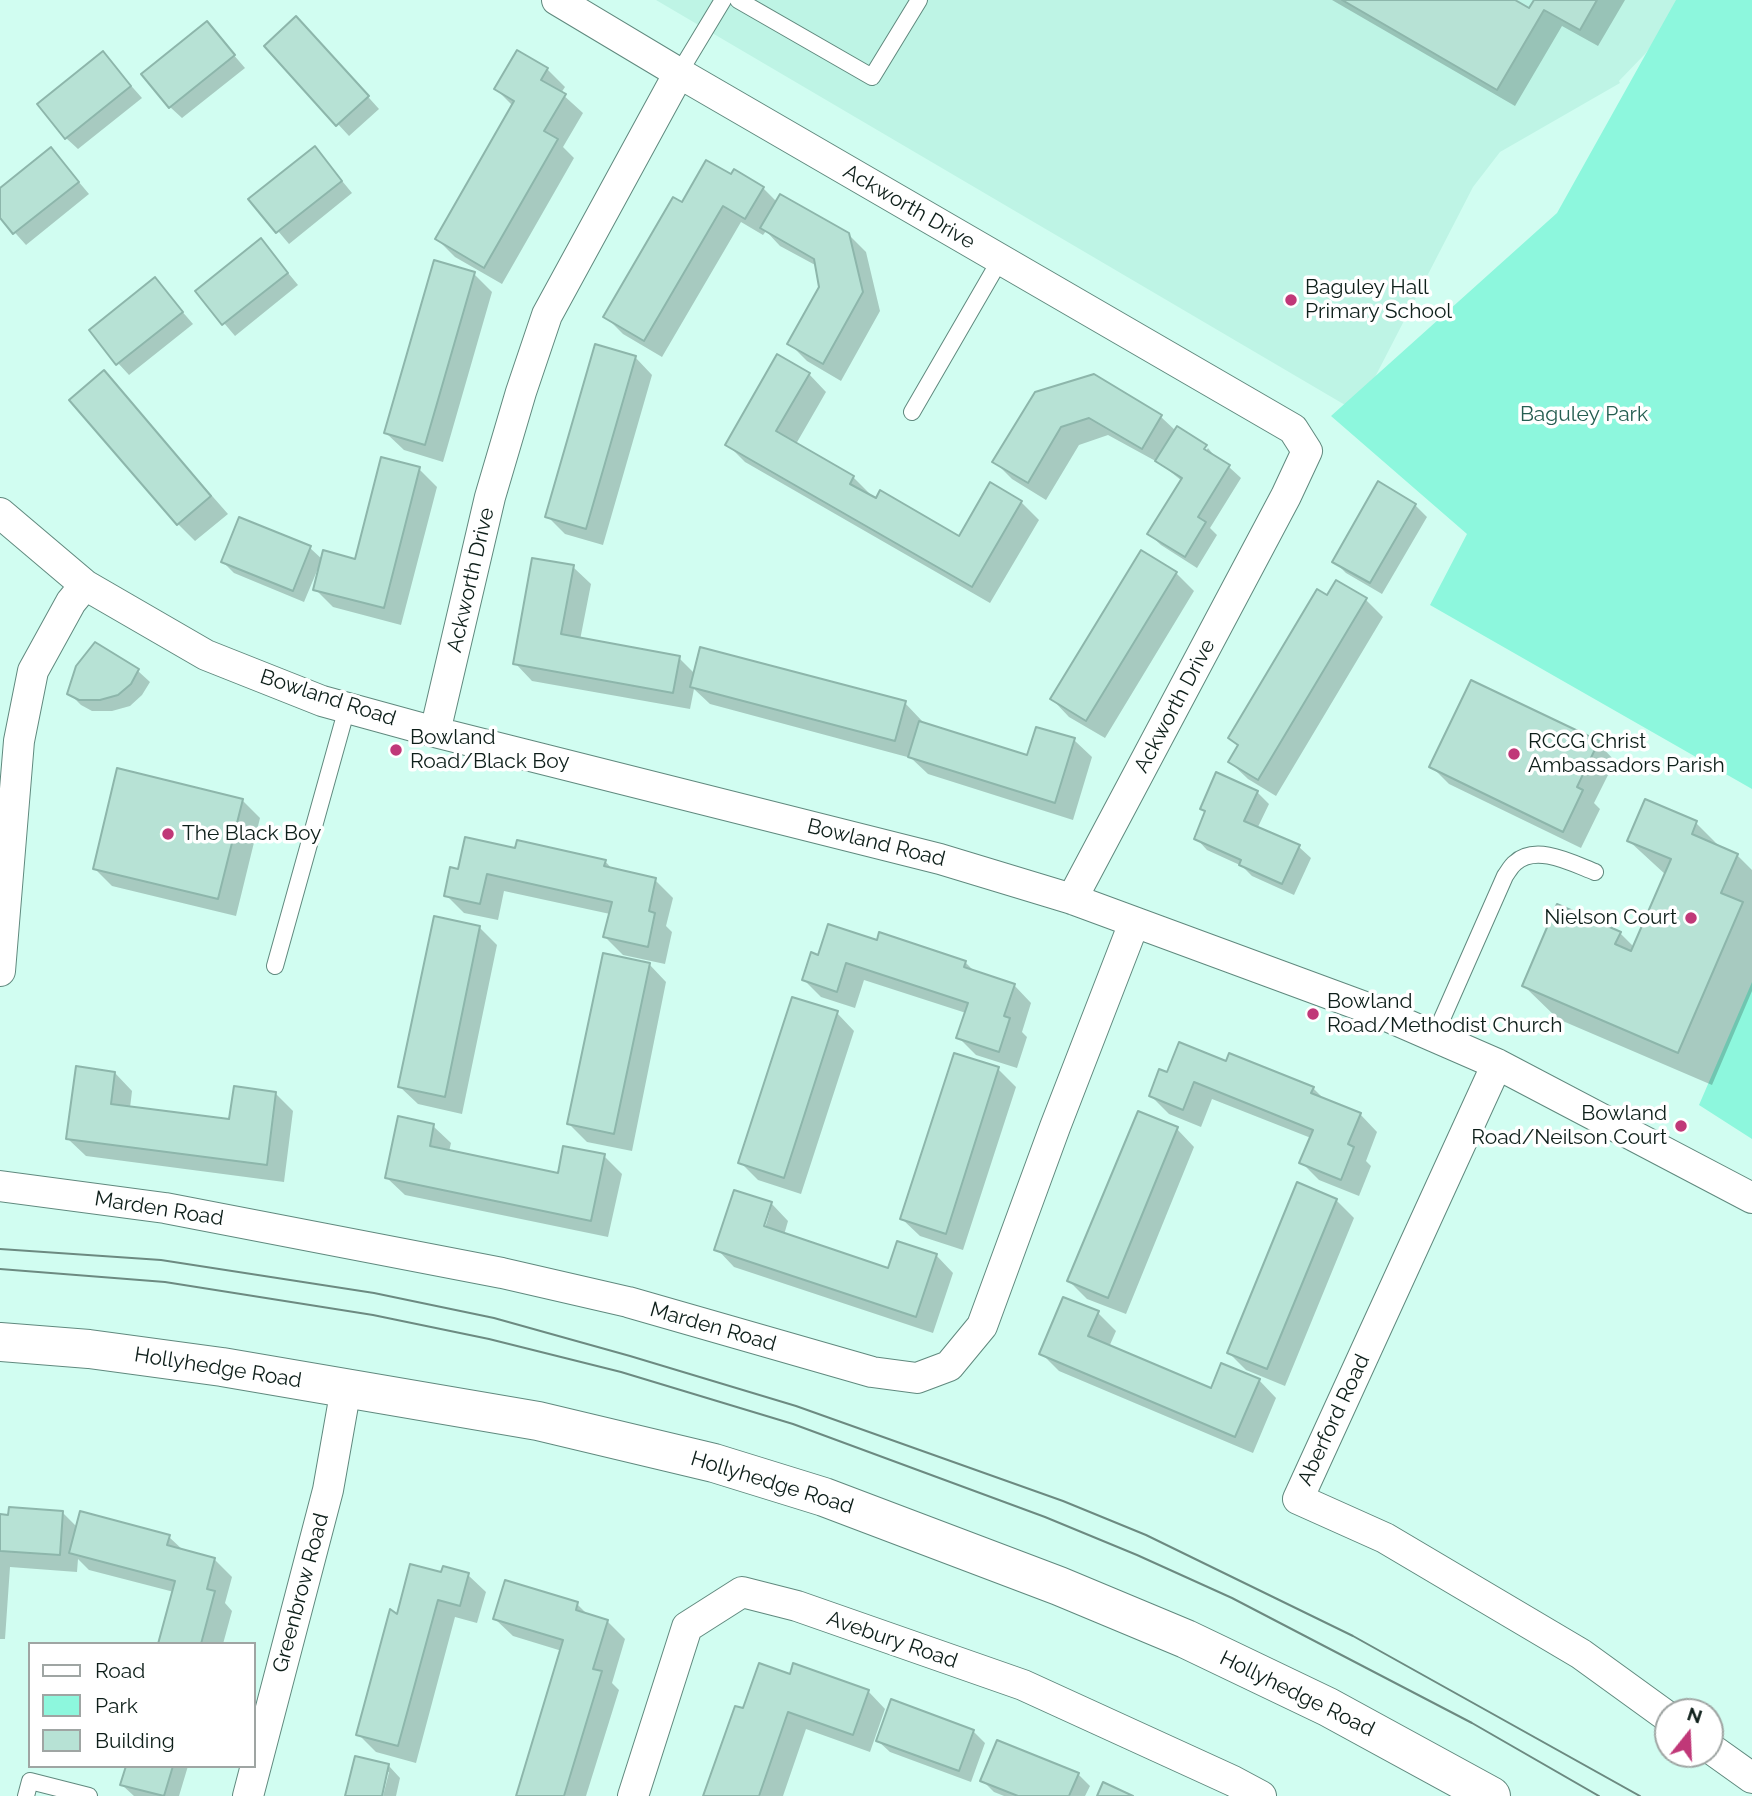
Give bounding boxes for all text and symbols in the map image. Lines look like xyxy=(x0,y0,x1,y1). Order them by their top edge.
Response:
street label: Ackworth Drive xyxy=(839,159,979,255)
place label: Baguley Hall Primary School xyxy=(1305,275,1452,325)
marker: Baguley Hall Primary School xyxy=(1283,292,1299,308)
park label: Baguley Park xyxy=(1520,402,1648,428)
street label: Ackworth Drive xyxy=(442,505,500,655)
street label: Ackworth Drive xyxy=(1129,635,1221,777)
street label: Bowland Road xyxy=(257,664,399,732)
place label: Bowland Road/Black Boy xyxy=(410,725,570,775)
place label: RCCG Christ Ambassadors Parish xyxy=(1528,729,1725,779)
marker: Bowland Road/Black Boy xyxy=(388,742,404,758)
marker: RCCG Christ Ambassadors Parish xyxy=(1506,746,1522,762)
street label: Bowland Road xyxy=(804,814,948,872)
place label: The Black Boy xyxy=(182,821,321,847)
marker: The Black Boy xyxy=(160,826,176,842)
place label: Nielson Court xyxy=(1544,905,1677,931)
marker: Nielson Court xyxy=(1683,910,1699,926)
place label: Bowland Road/Methodist Church xyxy=(1327,989,1562,1039)
marker: Bowland Road/Methodist Church xyxy=(1305,1006,1321,1022)
place label: Bowland Road/Neilson Court xyxy=(1471,1101,1667,1151)
marker: Bowland Road/Neilson Court xyxy=(1673,1118,1689,1134)
street label: Marden Road xyxy=(93,1186,225,1232)
street label: Marden Road xyxy=(647,1297,779,1357)
street label: Hollyhedge Road xyxy=(133,1342,303,1394)
street label: Aberford Road xyxy=(1293,1350,1375,1490)
street label: Hollyhedge Road xyxy=(688,1446,856,1520)
street label: Greenbrow Road xyxy=(268,1511,334,1675)
street label: Avebury Road xyxy=(823,1606,961,1674)
legend xyxy=(28,1642,256,1768)
street label: Hollyhedge Road xyxy=(1216,1646,1378,1742)
text: Road xyxy=(95,1658,145,1683)
text: Park xyxy=(95,1693,138,1718)
north arrow xyxy=(1654,1698,1724,1768)
text: N xyxy=(1685,1702,1705,1728)
text: Building xyxy=(95,1728,175,1753)

